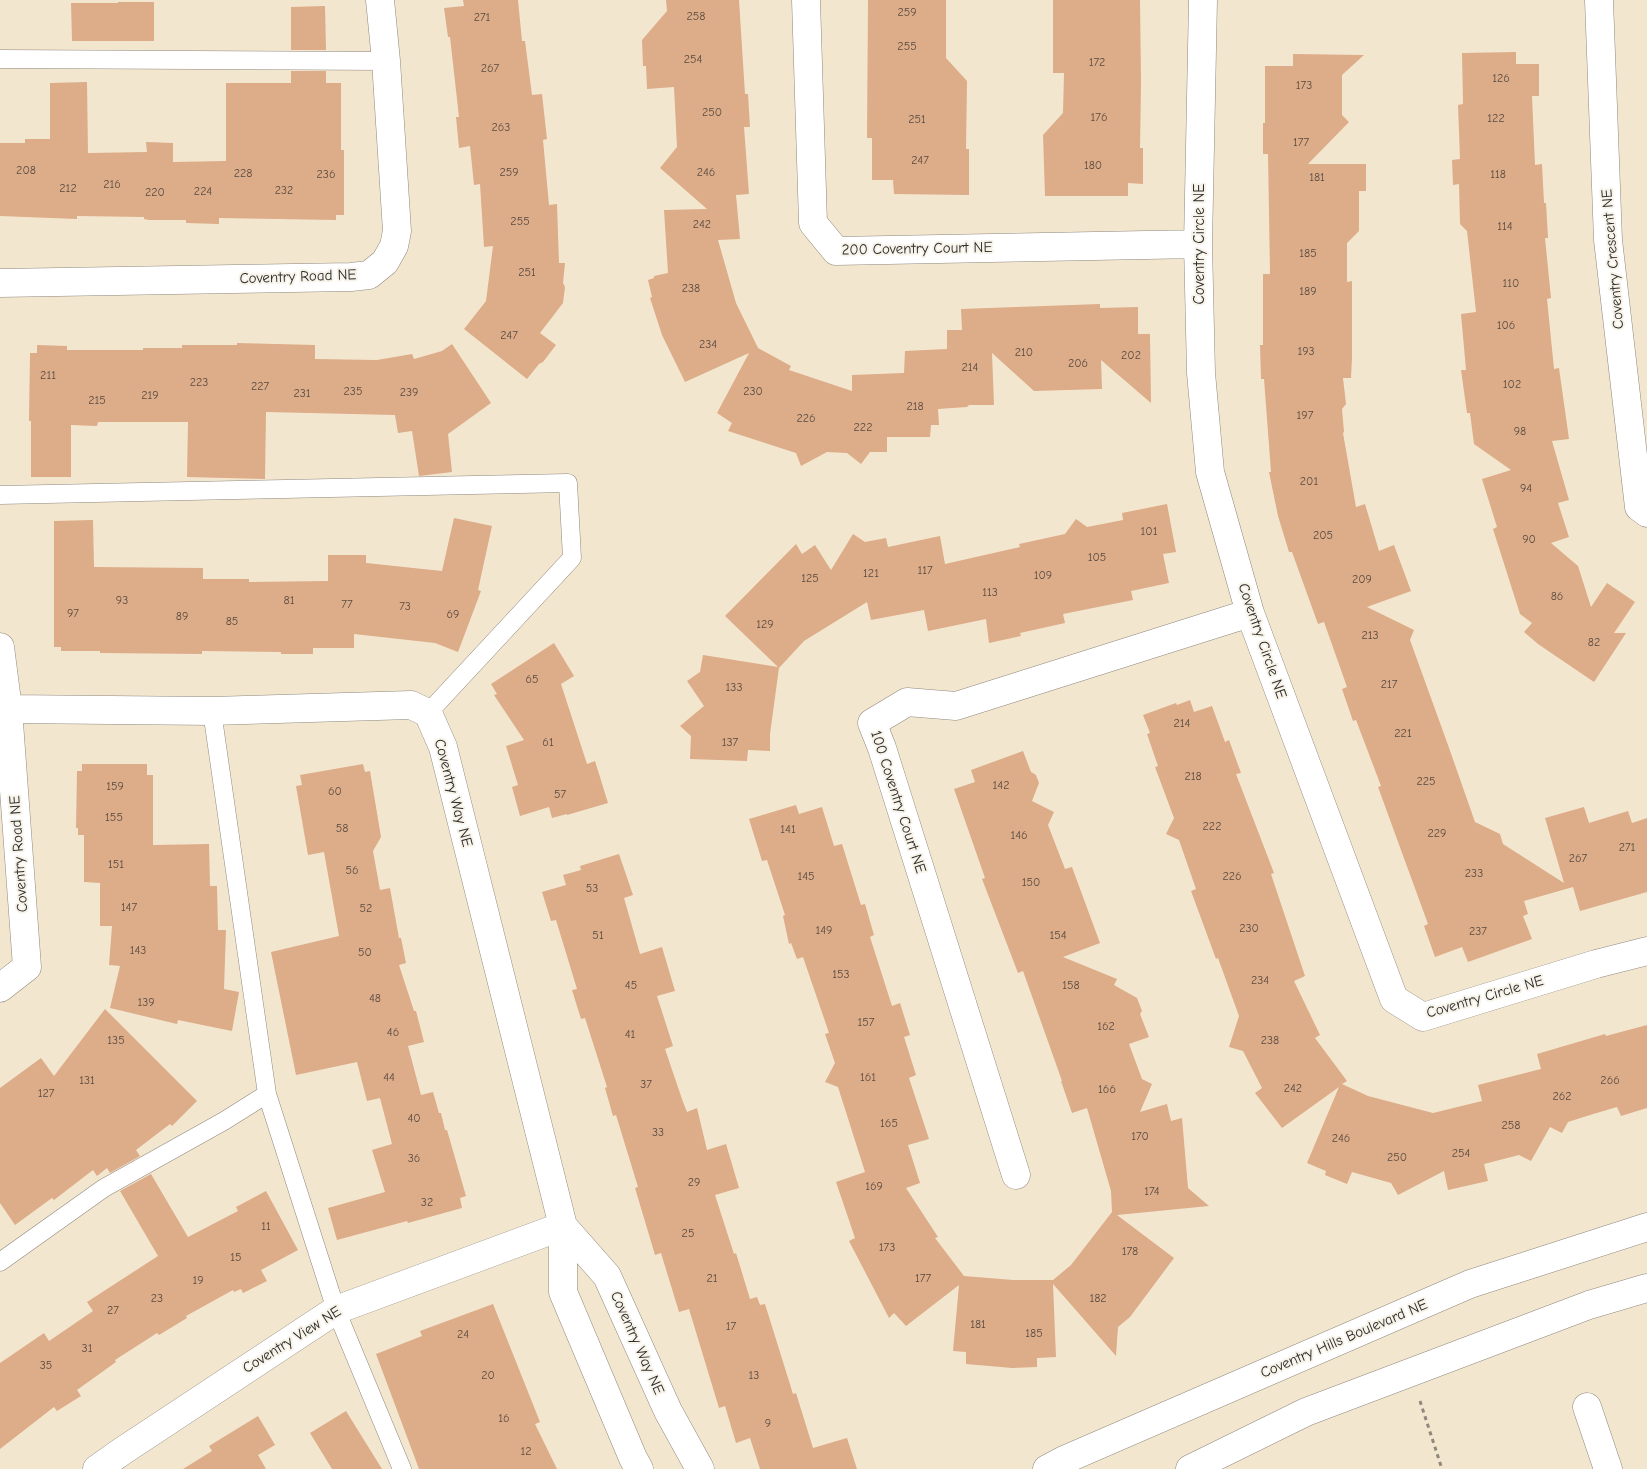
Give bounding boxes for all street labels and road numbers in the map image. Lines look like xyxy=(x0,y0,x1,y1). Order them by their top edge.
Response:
street label: Coventry Circle NE xyxy=(1191,184,1209,304)
street label: Coventry Crescent NE xyxy=(1598,188,1628,330)
street label: 200 Coventry Court NE xyxy=(841,239,993,259)
street label: Coventry Road NE xyxy=(239,266,357,288)
street label: Coventry Circle NE xyxy=(1234,581,1290,701)
street label: 100 Coventry Court NE xyxy=(866,728,930,876)
street label: Coventry Way NE xyxy=(430,737,476,849)
street label: Coventry Road NE xyxy=(6,795,32,913)
street label: Coventry Circle NE xyxy=(1424,972,1546,1022)
street label: Coventry Way NE xyxy=(606,1289,668,1397)
street label: Coventry Hills Boulevard NE xyxy=(1258,1296,1430,1382)
street label: Coventry View NE xyxy=(239,1303,345,1377)

